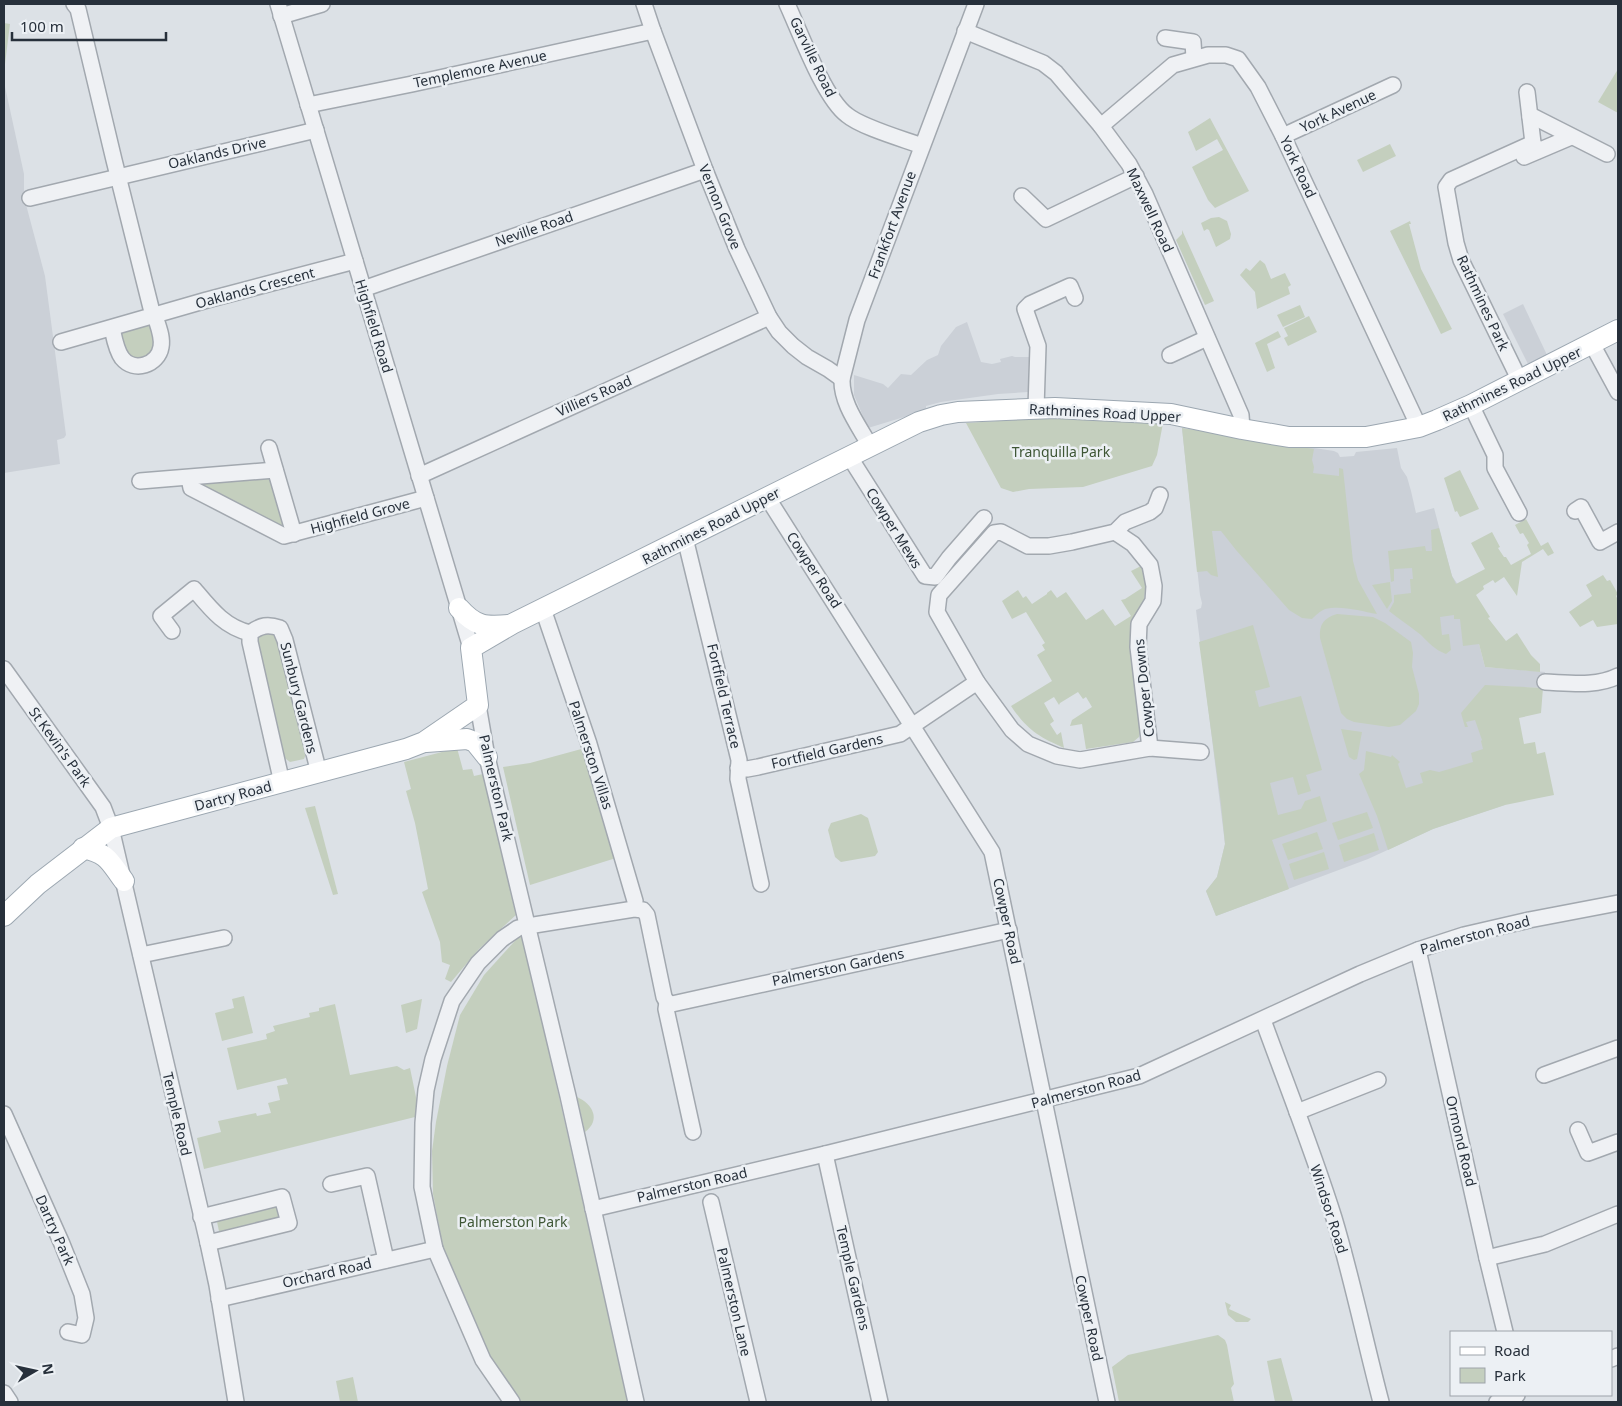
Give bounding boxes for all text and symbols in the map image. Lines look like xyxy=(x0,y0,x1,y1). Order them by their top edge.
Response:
scale bar xyxy=(12,10,166,42)
street label: Garville Road xyxy=(786,14,841,100)
text: 100 m xyxy=(20,16,64,36)
street label: Templemore Avenue xyxy=(412,45,548,92)
street label: York Avenue xyxy=(1297,85,1379,136)
street label: Oaklands Drive xyxy=(166,132,268,173)
street label: York Road xyxy=(1276,133,1321,201)
street label: Vernon Grove xyxy=(695,161,746,252)
street label: Maxwell Road xyxy=(1123,164,1178,255)
street label: Frankfort Avenue xyxy=(863,168,920,281)
street label: Neville Road xyxy=(492,206,575,251)
street label: Rathmines Park xyxy=(1453,252,1514,354)
street label: Oaklands Crescent xyxy=(193,262,317,313)
street label: Highfield Road xyxy=(351,277,398,375)
street label: Rathmines Road Upper xyxy=(1439,342,1585,425)
street label: Villiers Road xyxy=(553,370,634,421)
street label: Rathmines Road Upper xyxy=(1028,399,1182,426)
park label: Tranquilla Park xyxy=(1012,442,1111,461)
street label: Rathmines Road Upper xyxy=(639,482,783,569)
street label: Cowper Mews xyxy=(862,484,927,572)
street label: Highfield Grove xyxy=(308,493,412,538)
street label: Cowper Road xyxy=(783,528,846,612)
street label: Cowper Downs xyxy=(1129,638,1158,738)
street label: Sunbury Gardens xyxy=(276,640,323,756)
street label: Fortfield Terrace xyxy=(703,642,746,750)
street label: Palmerston Villas xyxy=(565,698,618,812)
street label: St Kevin's Park xyxy=(25,703,96,791)
street label: Fortfield Gardens xyxy=(769,728,885,773)
street label: Palmerston Park xyxy=(475,733,518,844)
street label: Dartry Road xyxy=(192,776,274,815)
street label: Cowper Road xyxy=(989,876,1026,966)
street label: Palmerston Road xyxy=(1418,911,1532,958)
street label: Palmerston Gardens xyxy=(770,943,906,990)
street label: Palmerston Road xyxy=(1029,1065,1143,1112)
street label: Temple Road xyxy=(159,1070,196,1158)
street label: Ormond Road xyxy=(1442,1094,1481,1188)
street label: Windsor Road xyxy=(1306,1162,1353,1256)
street label: Palmerston Road xyxy=(635,1163,749,1206)
street label: Dartry Park xyxy=(32,1192,80,1268)
park label: Palmerston Park xyxy=(459,1212,568,1231)
street label: Temple Gardens xyxy=(832,1224,875,1332)
street label: Palmerston Lane xyxy=(713,1246,756,1358)
street label: Orchard Road xyxy=(280,1253,373,1292)
street label: Cowper Road xyxy=(1071,1273,1108,1363)
legend xyxy=(1450,1331,1612,1396)
text: Road xyxy=(1494,1340,1530,1360)
north arrow xyxy=(10,1346,60,1396)
text: N xyxy=(38,1362,59,1376)
text: Park xyxy=(1494,1365,1526,1385)

